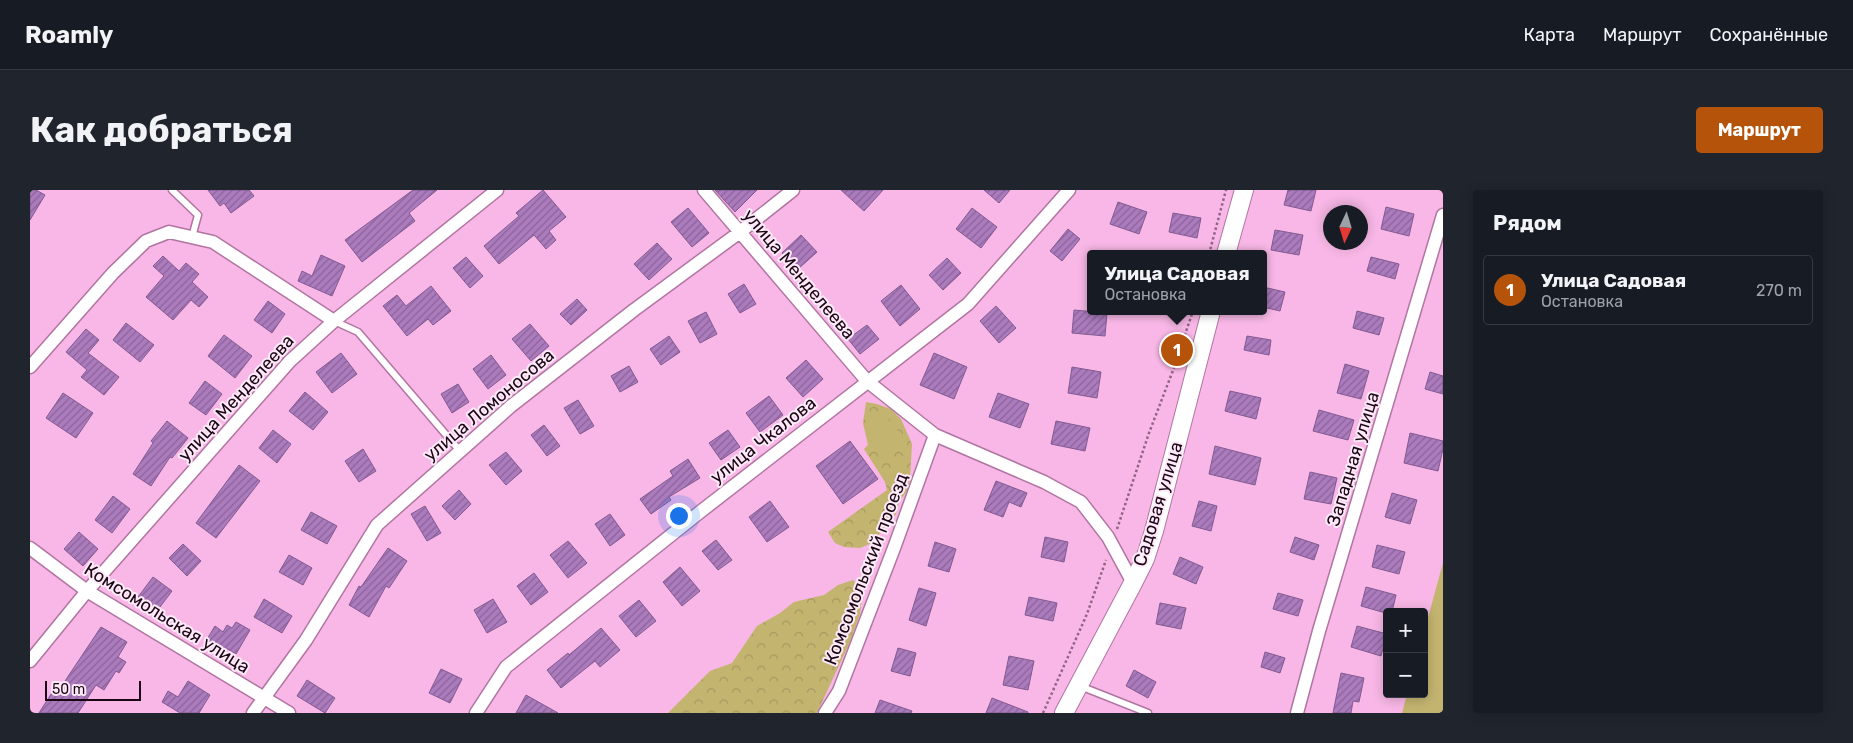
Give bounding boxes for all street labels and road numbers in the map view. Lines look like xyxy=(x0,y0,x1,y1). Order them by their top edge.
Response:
street label: улица Менделеева xyxy=(738,205,860,343)
street label: улица Менделеева xyxy=(173,330,299,466)
street label: улица Ломоносова xyxy=(419,344,559,466)
street label: Западная улица xyxy=(1322,389,1384,529)
street label: улица Чкалова xyxy=(706,392,820,488)
street label: Садовая улица xyxy=(1129,439,1187,569)
street label: Комсомольский проезд xyxy=(819,470,913,668)
street label: Комсомольская улица xyxy=(80,558,254,678)

